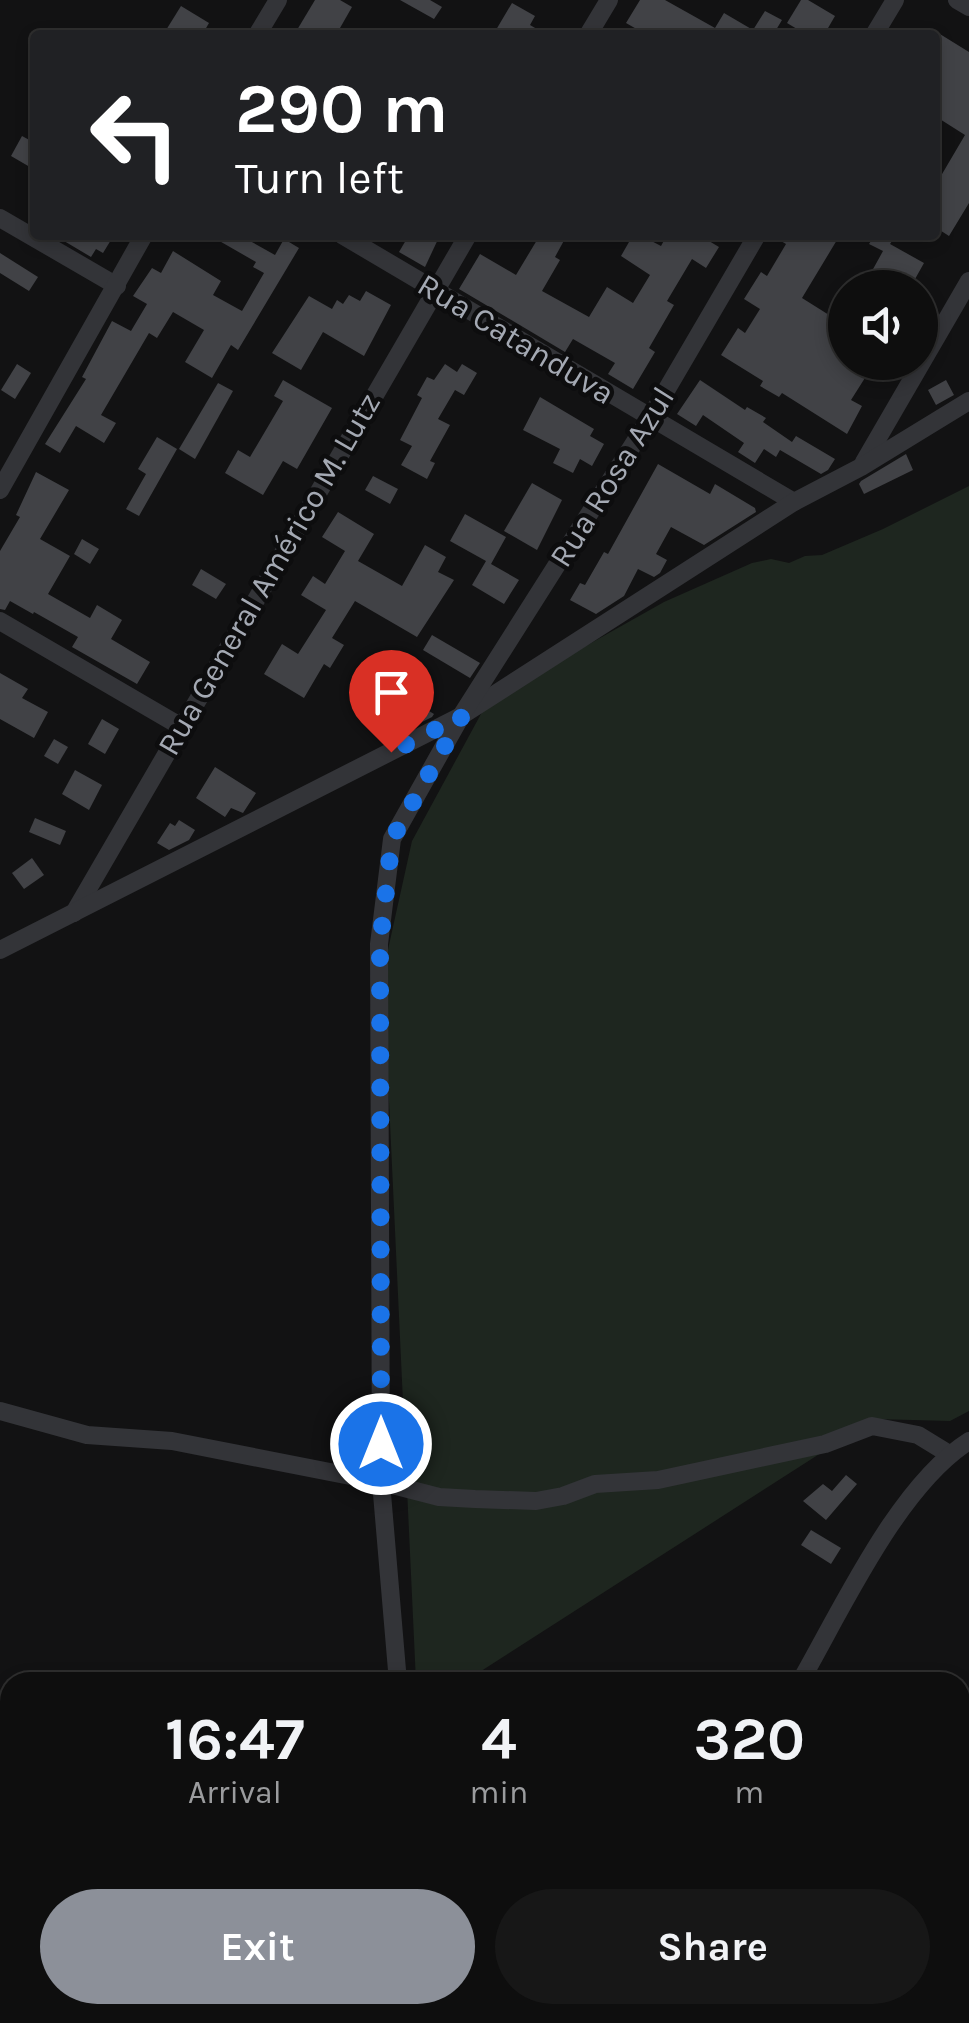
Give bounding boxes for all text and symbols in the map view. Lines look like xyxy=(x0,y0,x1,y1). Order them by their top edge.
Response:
text: 290 m xyxy=(235,68,448,150)
icon: left xyxy=(70,70,200,200)
text: Turn left xyxy=(235,152,404,204)
street label: Rua Catanduva xyxy=(411,266,621,412)
map controls xyxy=(828,270,938,380)
button: sound xyxy=(828,270,938,380)
street label: Rua Rosa Azul xyxy=(542,380,682,574)
street label: Rua General Américo M. Lutz xyxy=(150,386,388,762)
pin xyxy=(349,650,434,753)
icon: arrive xyxy=(364,665,419,720)
position arrow xyxy=(329,1392,433,1496)
text: 16:47 xyxy=(165,1704,305,1774)
text: 4 xyxy=(481,1704,517,1774)
text: 320 xyxy=(693,1704,805,1774)
text: Arrival xyxy=(188,1774,282,1811)
text: min xyxy=(470,1774,528,1811)
text: m xyxy=(734,1774,764,1811)
button: Exit xyxy=(40,1889,475,2004)
button: Share xyxy=(495,1889,930,2004)

